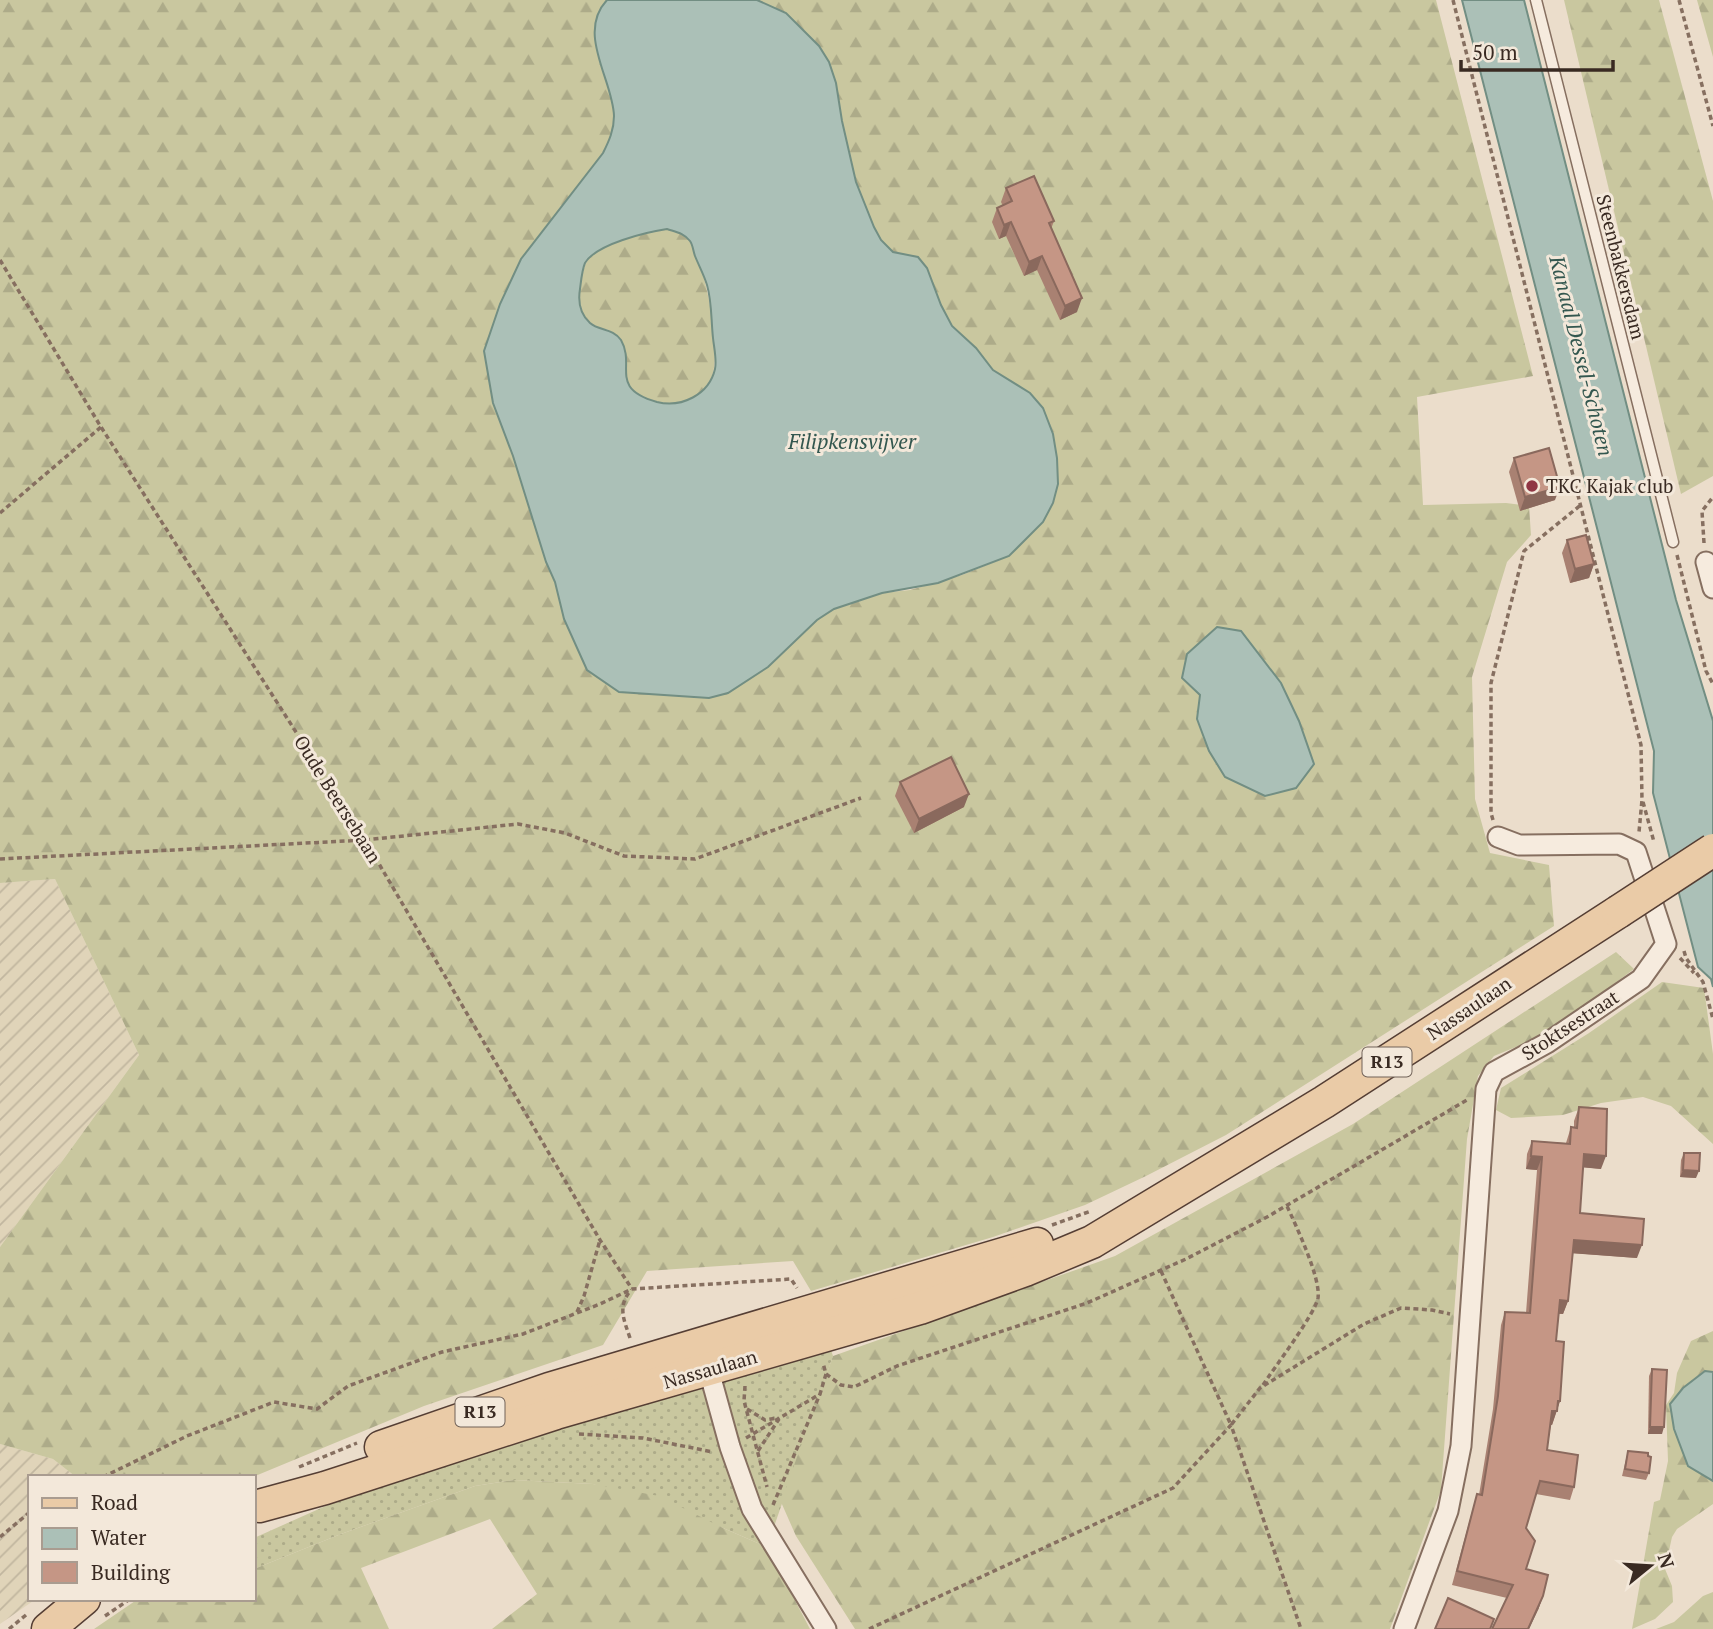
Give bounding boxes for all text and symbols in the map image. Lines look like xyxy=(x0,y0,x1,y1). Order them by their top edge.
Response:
scale bar xyxy=(1461,28,1613,72)
text: 50 m xyxy=(1472,38,1518,66)
street label: Steenbakkersdam xyxy=(1591,192,1652,343)
water label: Kanaal Dessel-Schoten xyxy=(1543,252,1620,459)
water label: Filipkensvijver xyxy=(787,427,917,455)
place label: TKC Kajak club xyxy=(1546,473,1673,498)
marker: TKC Kajak club xyxy=(1524,478,1540,494)
street label: Oude Beersebaan xyxy=(289,730,388,867)
street label: Nassaulaan xyxy=(1422,970,1516,1045)
street label: Stoktsestraat xyxy=(1516,984,1623,1065)
road number: R13 xyxy=(1362,1048,1412,1077)
street label: Nassaulaan xyxy=(660,1343,760,1394)
road number: R13 xyxy=(456,1398,504,1427)
legend xyxy=(28,1475,256,1601)
text: Road xyxy=(91,1488,138,1516)
text: Water xyxy=(91,1523,146,1551)
north arrow xyxy=(1615,1531,1685,1601)
text: N xyxy=(1653,1550,1681,1572)
text: Building xyxy=(91,1558,171,1586)

